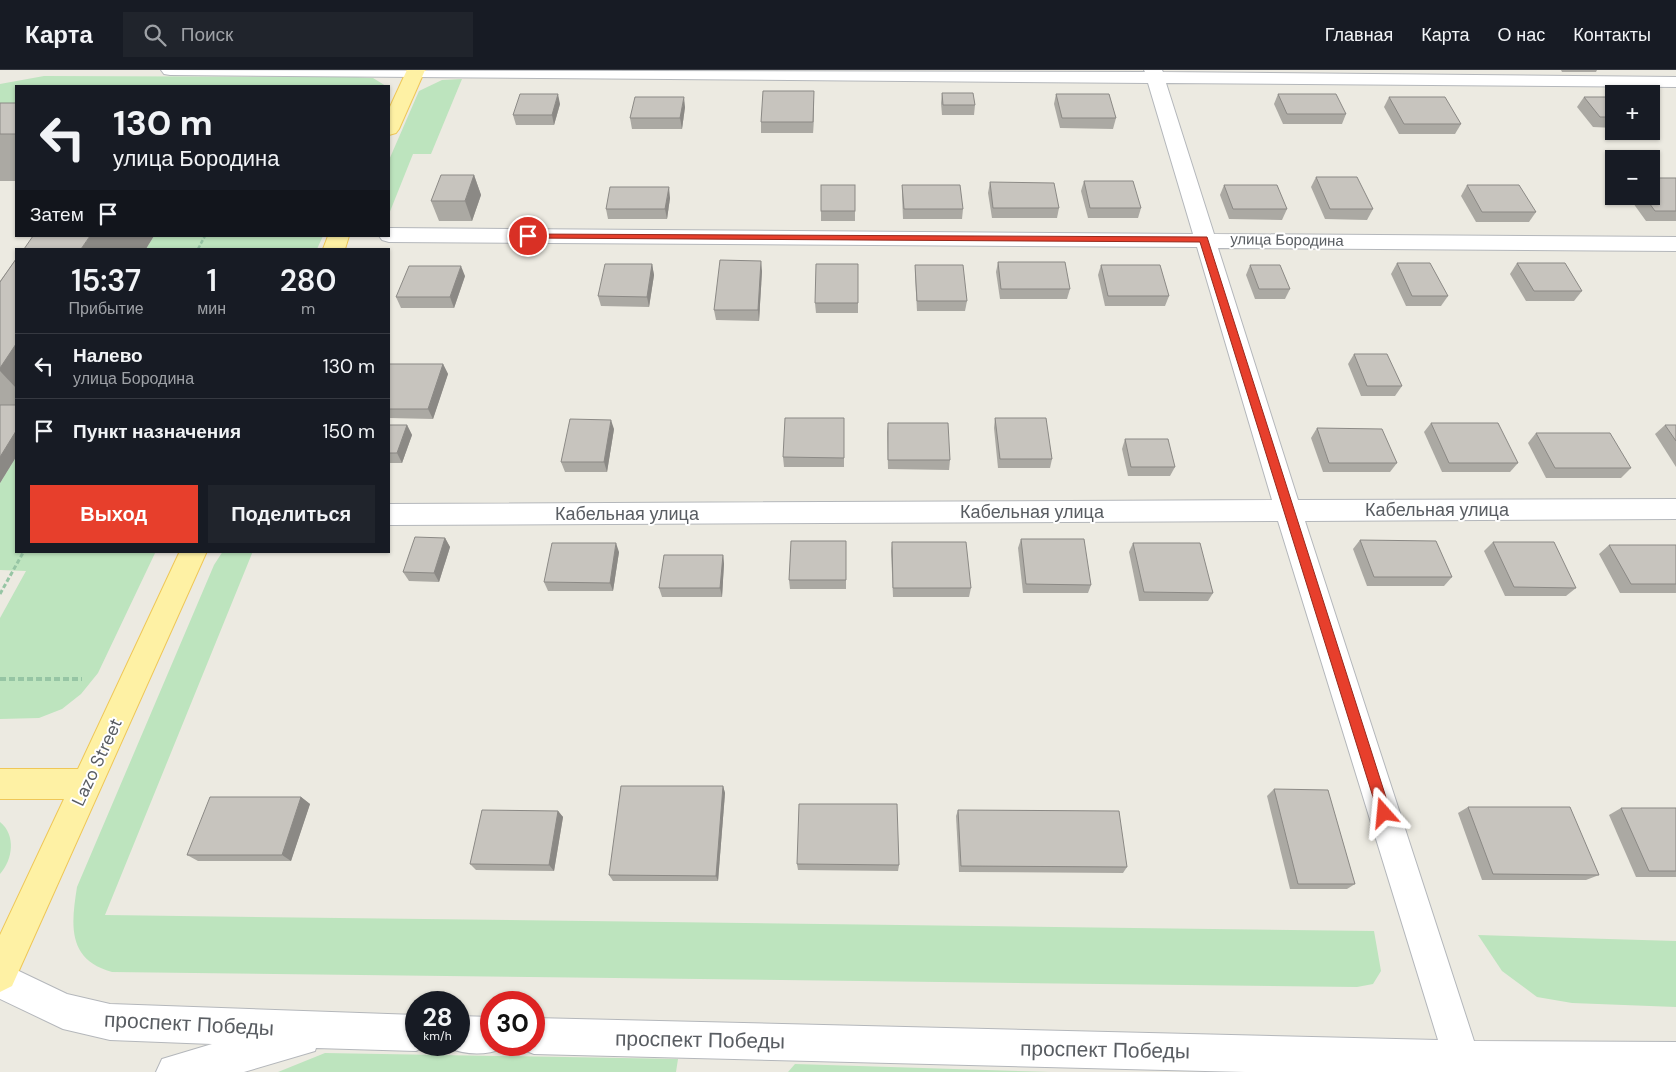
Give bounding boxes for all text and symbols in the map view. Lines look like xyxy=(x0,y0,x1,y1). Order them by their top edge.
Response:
search box xyxy=(123,12,473,57)
text: Карта xyxy=(25,19,93,50)
icon: search xyxy=(141,21,169,49)
text: Поиск xyxy=(181,22,233,47)
text: Главная xyxy=(1325,23,1393,47)
text: Карта xyxy=(1421,23,1470,47)
text: О нас xyxy=(1498,23,1545,47)
text: Контакты xyxy=(1573,23,1651,47)
map controls xyxy=(1605,85,1660,205)
button: + xyxy=(1605,85,1660,140)
text: 130 m xyxy=(113,100,213,146)
icon: left xyxy=(30,105,95,170)
text: улица Бородина xyxy=(113,144,280,173)
button: − xyxy=(1605,150,1660,205)
icon: arrive xyxy=(94,200,122,228)
text: Затем xyxy=(30,202,84,227)
pin xyxy=(507,215,549,257)
icon: arrive xyxy=(514,222,542,250)
street label: улица Бородина xyxy=(1230,229,1345,251)
text: 15:37 xyxy=(71,261,141,300)
text: 1 xyxy=(206,261,217,300)
text: 280 xyxy=(280,261,336,300)
text: Прибытие xyxy=(69,298,144,319)
text: мин xyxy=(197,298,226,319)
text: m xyxy=(301,298,315,319)
text: Налево xyxy=(73,343,143,368)
icon: left xyxy=(30,352,58,380)
text: 130 m xyxy=(323,354,375,379)
text: улица Бородина xyxy=(73,368,194,389)
icon: arrive xyxy=(30,417,58,445)
text: Пункт назначения xyxy=(73,419,241,444)
text: 150 m xyxy=(323,419,375,444)
button: Выход xyxy=(30,485,198,543)
button: Поделиться xyxy=(208,485,375,543)
street label: Кабельная улица xyxy=(1365,498,1510,522)
street label: Кабельная улица xyxy=(960,500,1105,524)
street label: Кабельная улица xyxy=(555,502,700,526)
street label: Lazo Street xyxy=(66,714,128,810)
position arrow xyxy=(1357,786,1409,838)
speed limit sign: 30 xyxy=(480,991,545,1056)
text: 28 xyxy=(422,1001,453,1034)
street label: проспект Победы xyxy=(103,1006,275,1042)
street label: проспект Победы xyxy=(615,1025,785,1055)
text: km/h xyxy=(423,1028,452,1044)
street label: проспект Победы xyxy=(1020,1035,1190,1065)

